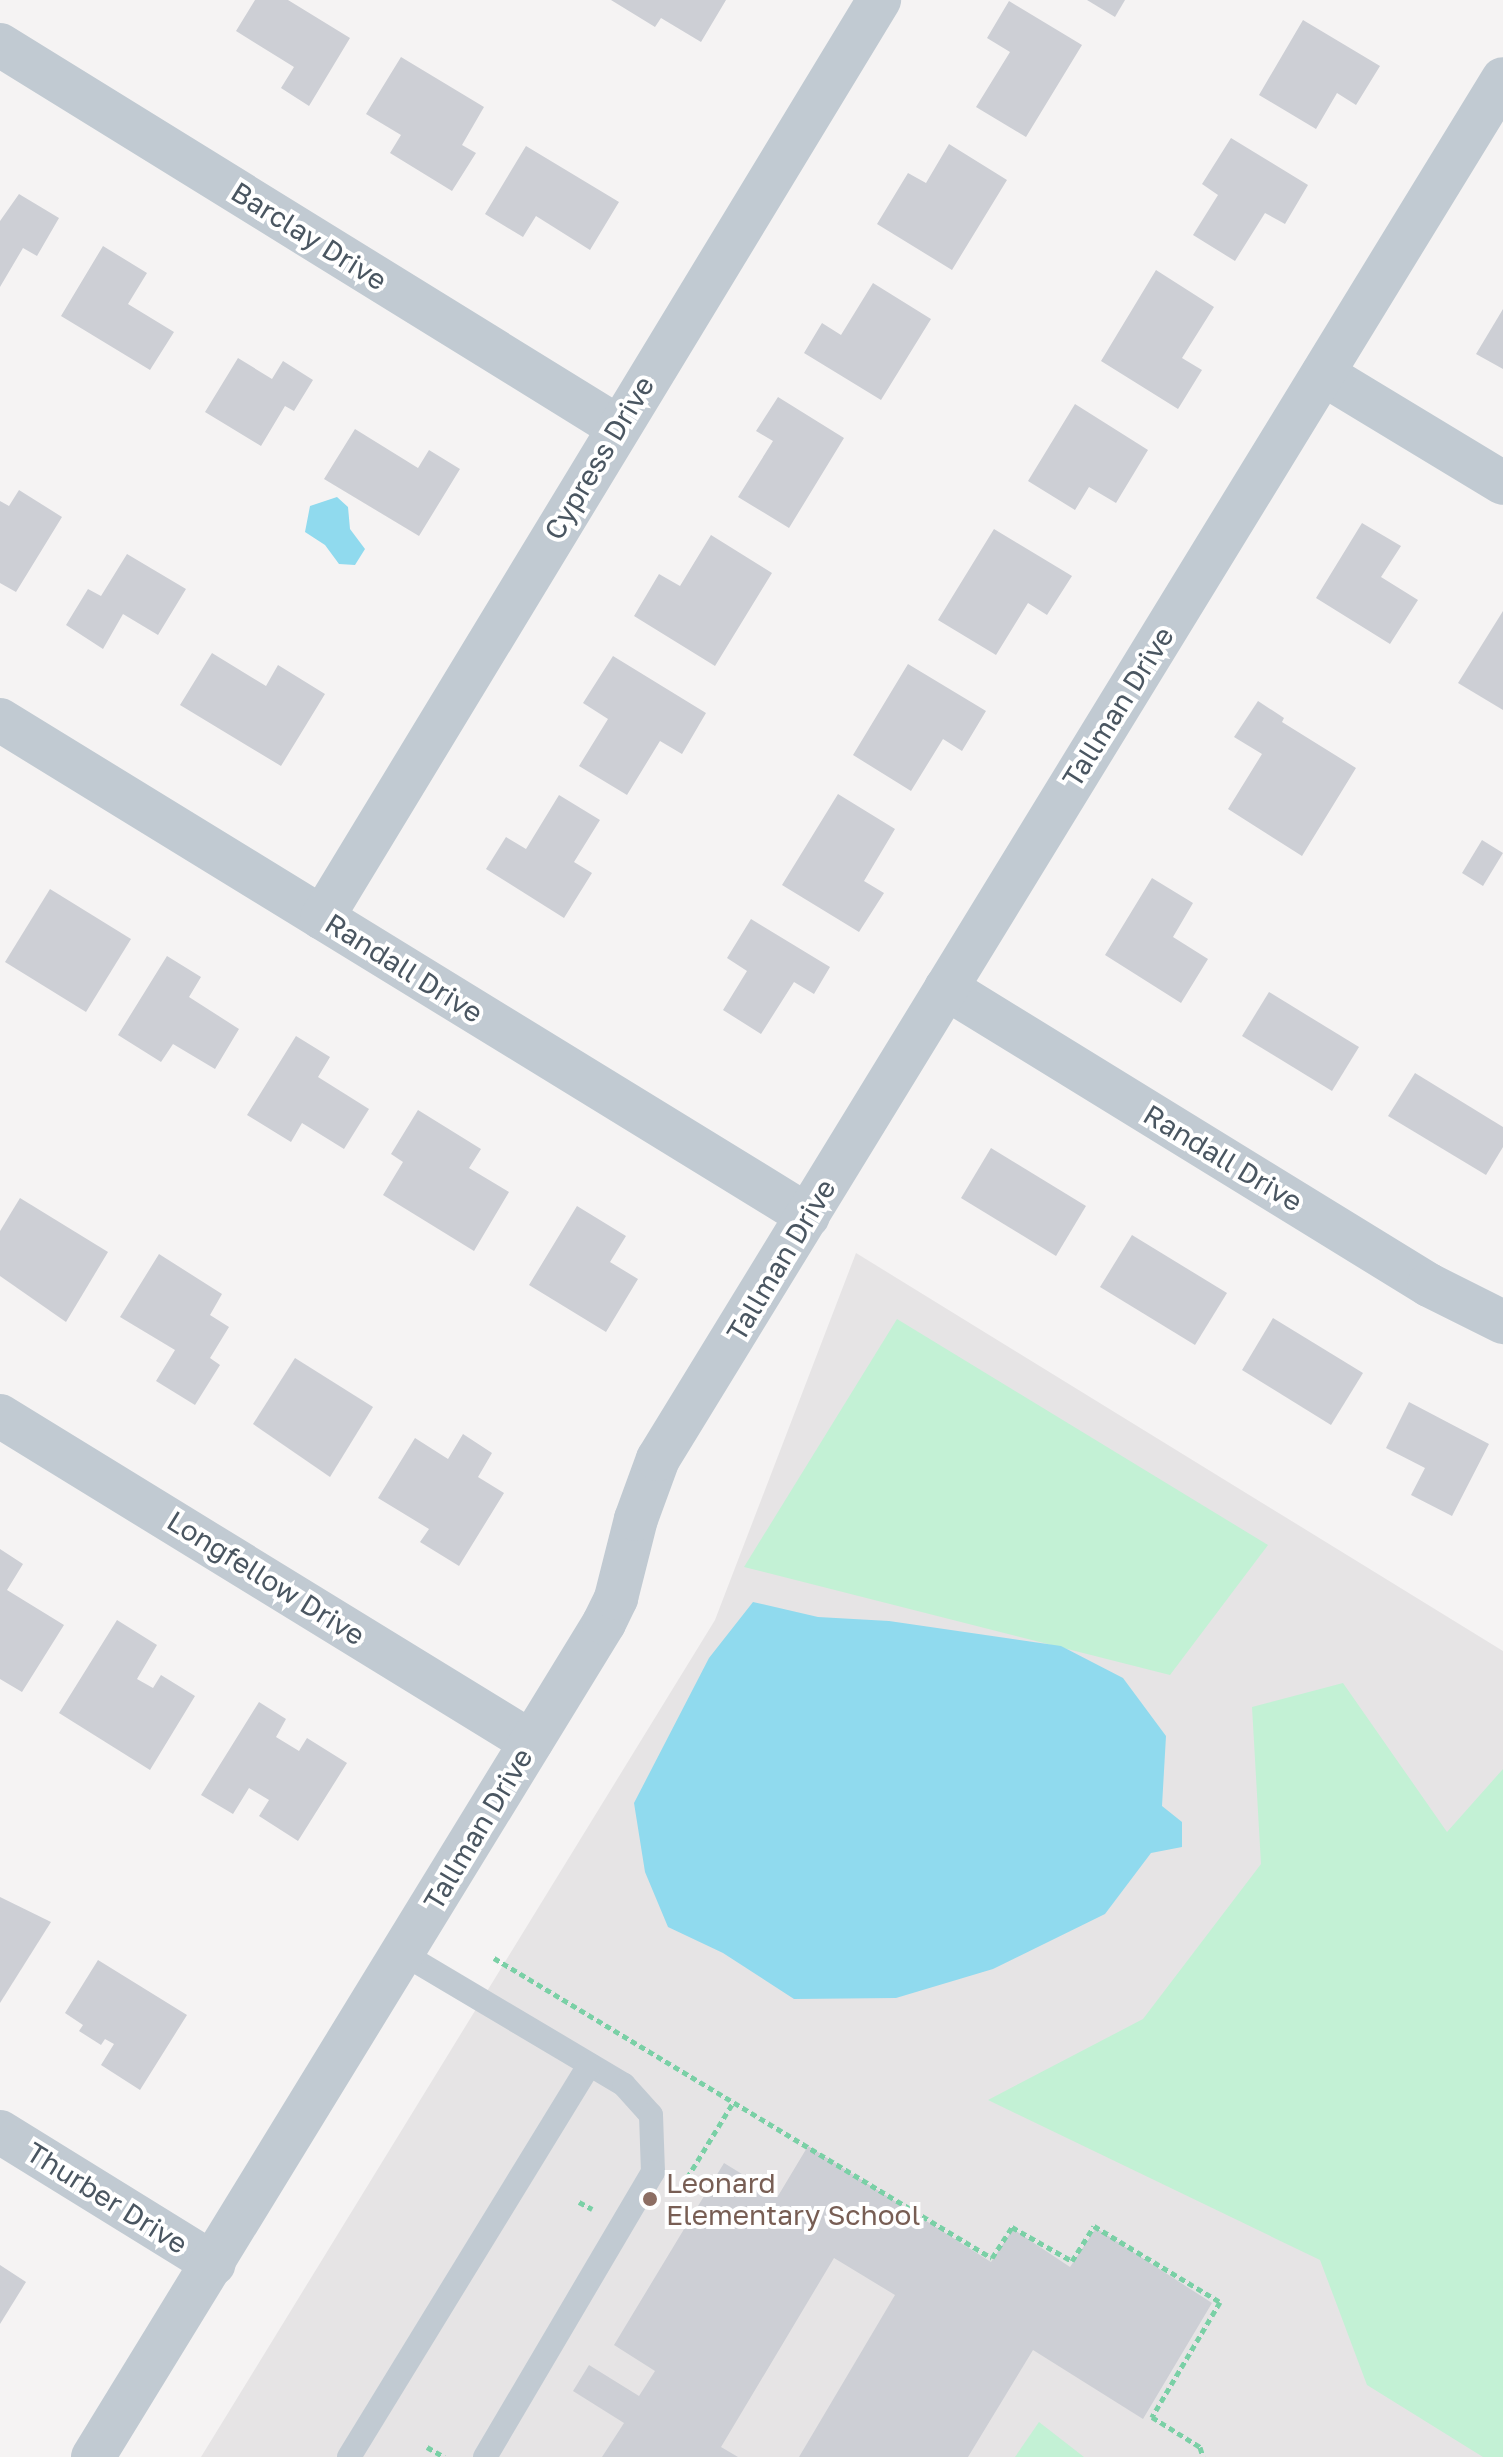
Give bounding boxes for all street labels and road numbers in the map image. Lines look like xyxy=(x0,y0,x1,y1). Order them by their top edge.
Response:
street label: Barclay Drive xyxy=(225,175,393,297)
street label: Cypress Drive xyxy=(537,370,661,546)
street label: Tallman Drive xyxy=(1055,621,1181,793)
street label: Randall Drive xyxy=(319,906,489,1030)
street label: Randall Drive xyxy=(1138,1097,1308,1219)
street label: Tallman Drive xyxy=(720,1173,842,1347)
street label: Longfellow Drive xyxy=(161,1504,371,1652)
street label: Tallman Drive xyxy=(417,1742,539,1916)
street label: Thurber Drive xyxy=(20,2135,194,2261)

